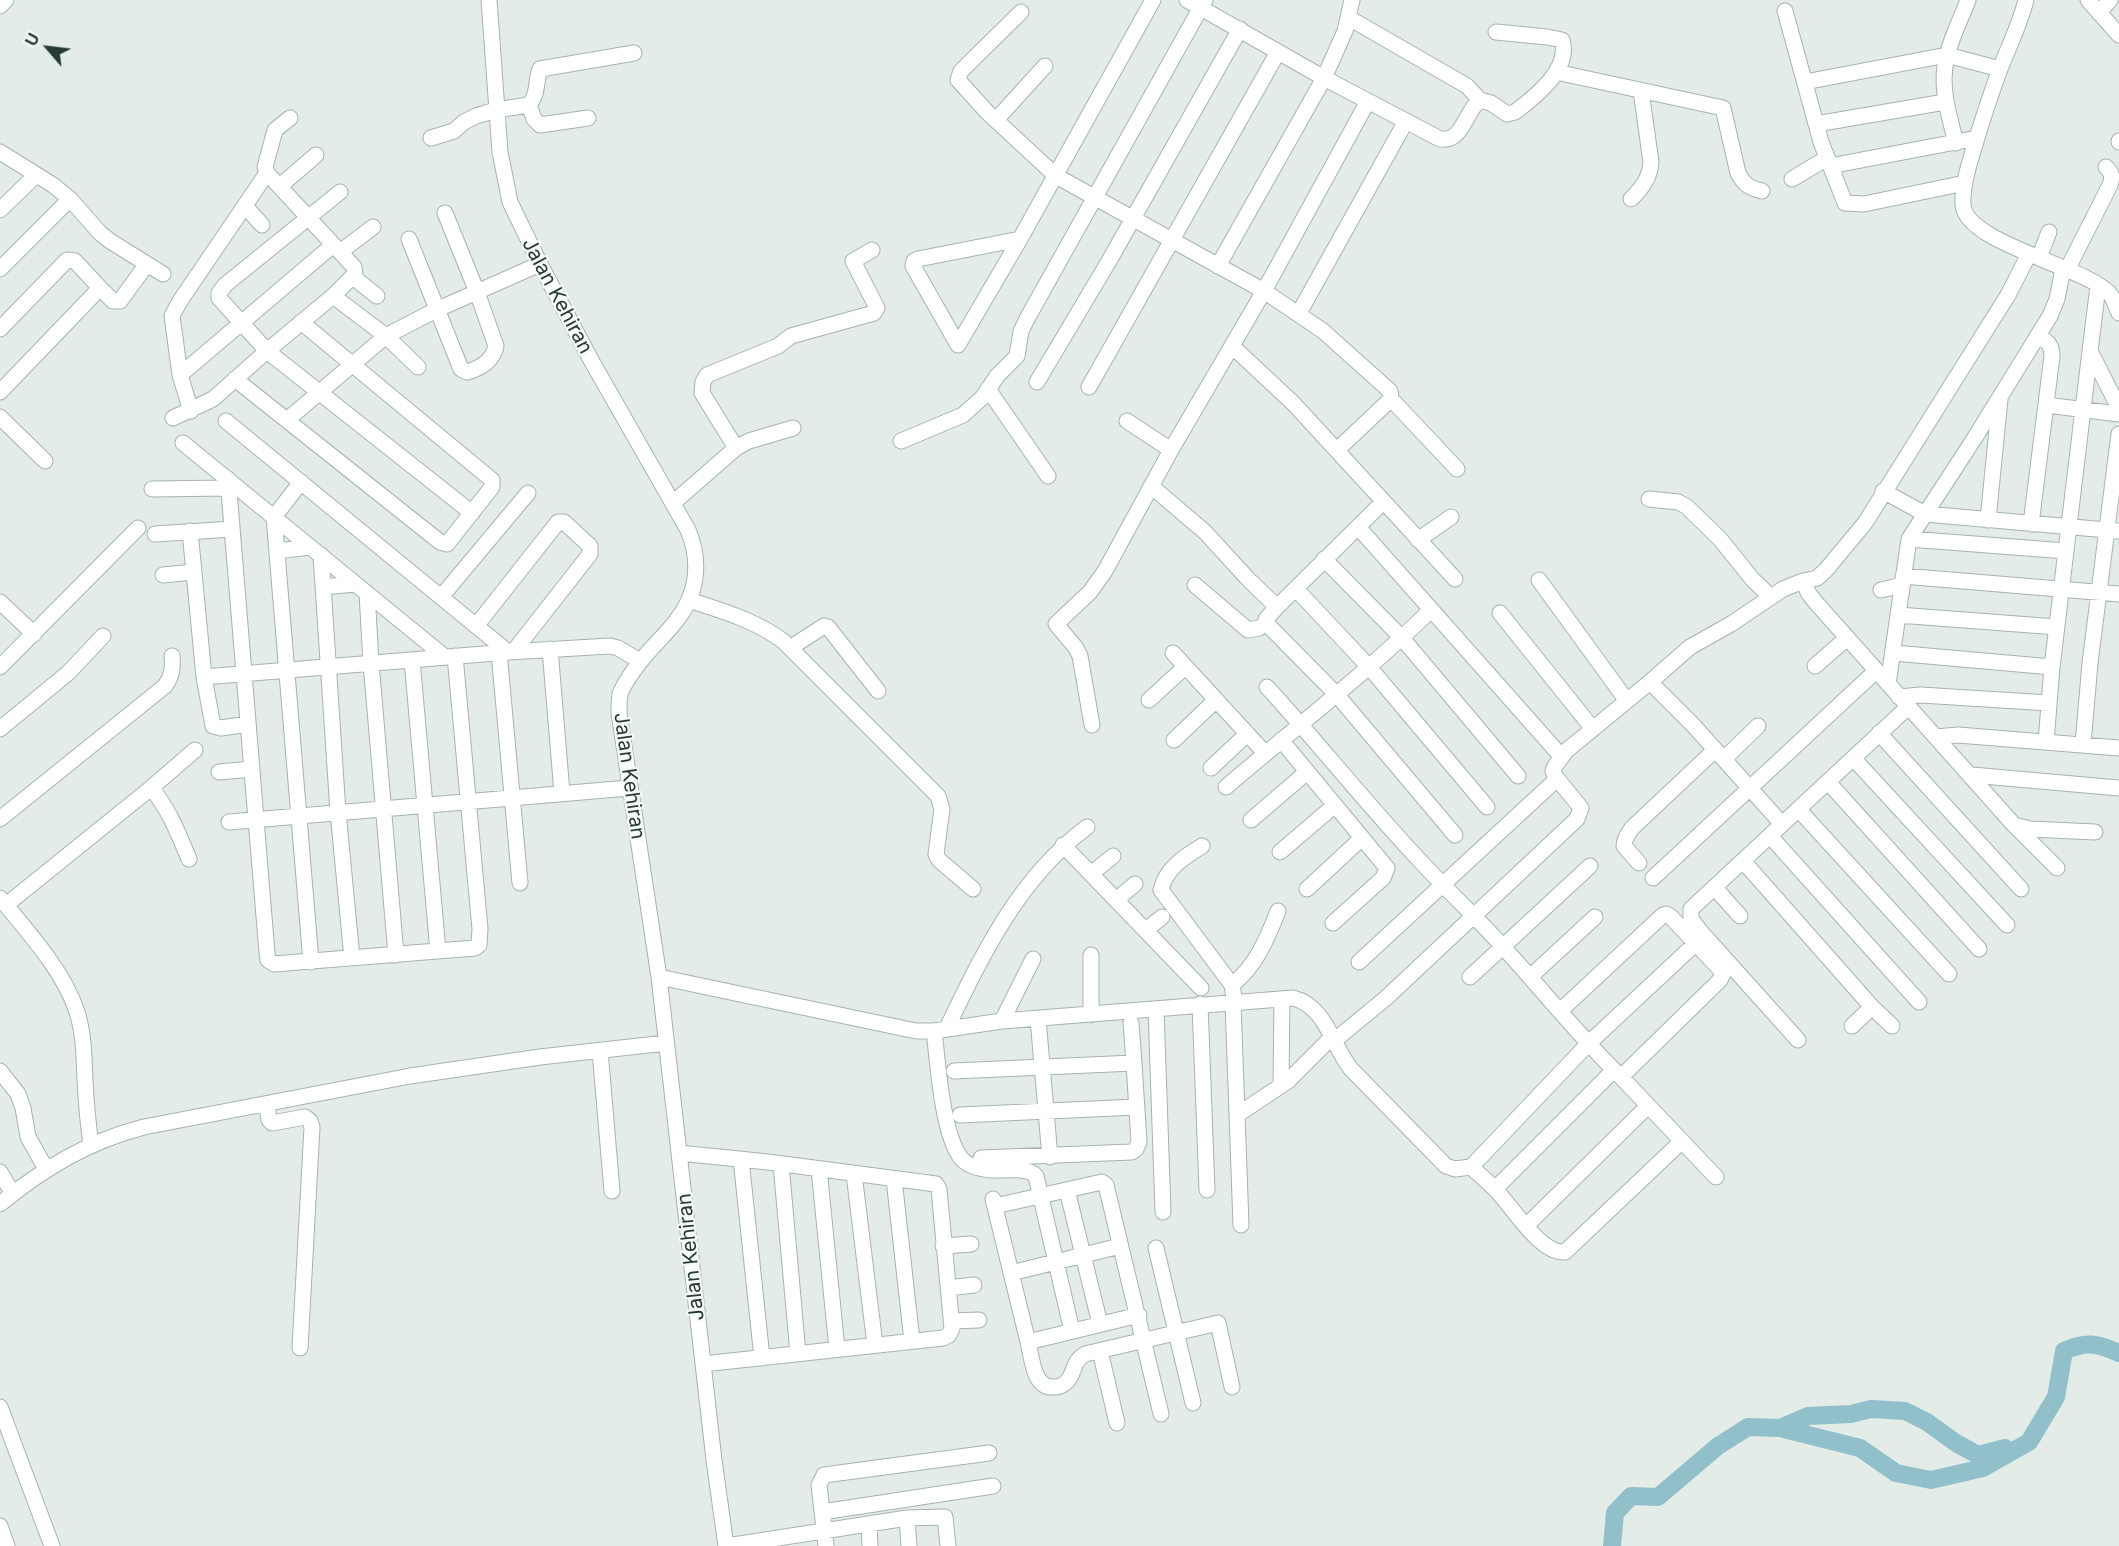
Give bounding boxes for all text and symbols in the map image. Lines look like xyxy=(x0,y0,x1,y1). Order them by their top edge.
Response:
north arrow xyxy=(18,18,78,78)
text: U xyxy=(21,30,44,49)
street label: Jalan Kehiran xyxy=(516,234,598,358)
street label: Jalan Kehiran xyxy=(608,711,650,841)
street label: Jalan Kehiran xyxy=(672,1192,710,1322)

